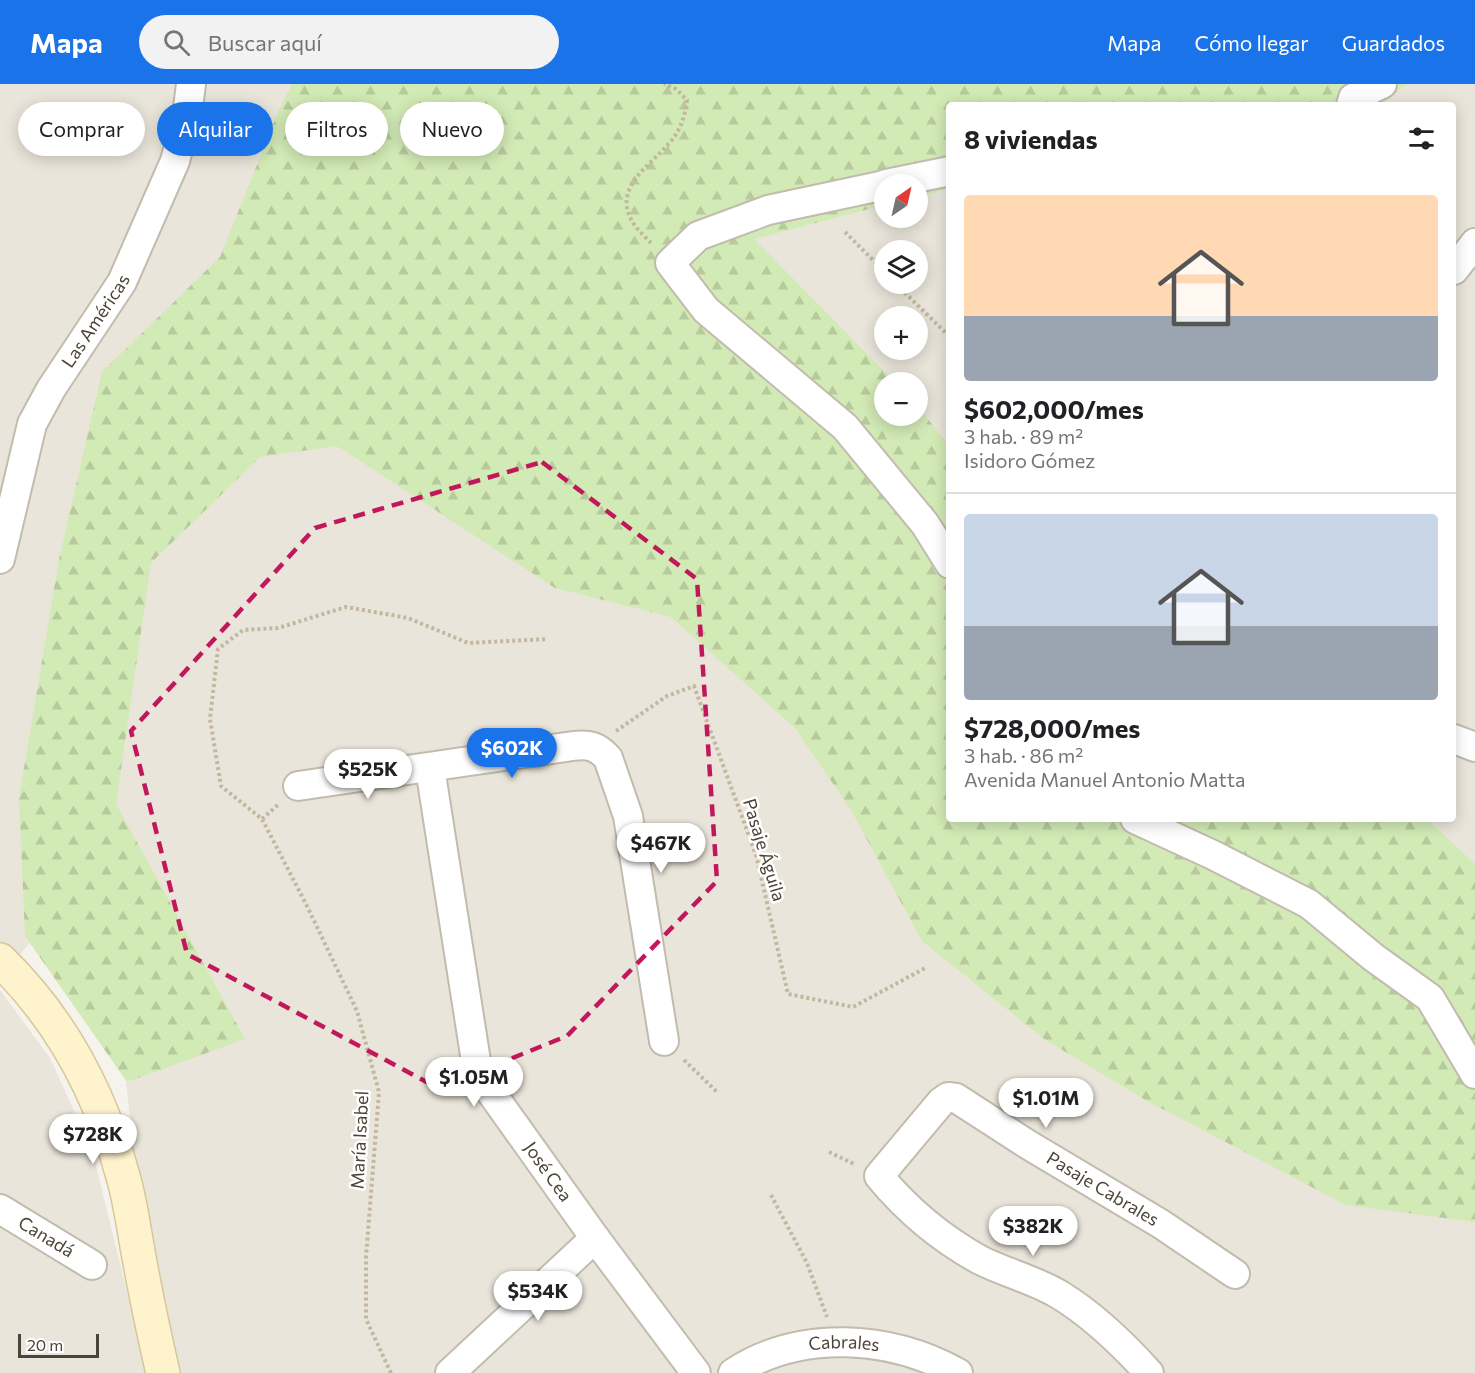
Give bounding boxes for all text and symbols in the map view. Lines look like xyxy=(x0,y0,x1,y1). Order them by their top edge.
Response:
search box xyxy=(139,15,559,69)
text: Mapa xyxy=(30,25,103,59)
icon: search xyxy=(160,26,193,59)
text: Buscar aquí xyxy=(208,29,322,56)
text: Mapa xyxy=(1107,30,1162,55)
text: Cómo llegar xyxy=(1195,30,1309,55)
text: Guardados xyxy=(1342,30,1445,55)
chip: Comprar xyxy=(18,102,145,156)
chip: Alquilar xyxy=(157,102,273,156)
chip: Filtros xyxy=(285,102,388,156)
chip: Nuevo xyxy=(400,102,504,156)
icon: filters xyxy=(1405,122,1438,155)
text: 8 viviendas xyxy=(964,123,1098,154)
north arrow xyxy=(874,174,928,228)
map controls xyxy=(874,174,928,426)
icon: home xyxy=(1147,234,1255,342)
button: layers xyxy=(874,240,928,294)
street label: Las Américas xyxy=(56,271,134,371)
button: + xyxy=(874,306,928,360)
button: − xyxy=(874,372,928,426)
text: $602,000/mes xyxy=(964,393,1144,424)
text: 3 hab. · 89 m² xyxy=(964,424,1083,448)
text: Isidoro Gómez xyxy=(964,448,1095,472)
icon: home xyxy=(1147,553,1255,661)
text: $728,000/mes xyxy=(964,712,1140,743)
pin: $602K xyxy=(470,728,554,779)
text: $602K xyxy=(481,735,543,759)
text: 3 hab. · 86 m² xyxy=(964,743,1083,767)
pin: $525K xyxy=(326,749,410,800)
text: $525K xyxy=(338,756,398,780)
text: Avenida Manuel Antonio Matta xyxy=(964,767,1245,791)
street label: Pasaje Águila xyxy=(739,796,791,904)
pin: $467K xyxy=(619,823,703,874)
text: $467K xyxy=(631,830,691,854)
pin: $1.05M xyxy=(425,1057,523,1108)
text: $1.05M xyxy=(439,1064,509,1088)
pin: $1.01M xyxy=(997,1078,1095,1129)
text: $1.01M xyxy=(1012,1085,1080,1109)
street label: María Isabel xyxy=(345,1090,373,1190)
pin: $728K xyxy=(51,1114,135,1165)
text: $728K xyxy=(63,1121,123,1145)
street label: José Cea xyxy=(520,1137,577,1205)
street label: Pasaje Cabrales xyxy=(1043,1146,1163,1230)
pin: $382K xyxy=(991,1206,1075,1257)
street label: Canadá xyxy=(15,1211,79,1262)
text: $382K xyxy=(1003,1213,1063,1237)
pin: $534K xyxy=(496,1271,580,1322)
text: $534K xyxy=(507,1278,569,1302)
street label: Cabrales xyxy=(807,1330,881,1355)
scale bar xyxy=(18,1331,99,1358)
text: 20 m xyxy=(27,1335,63,1354)

